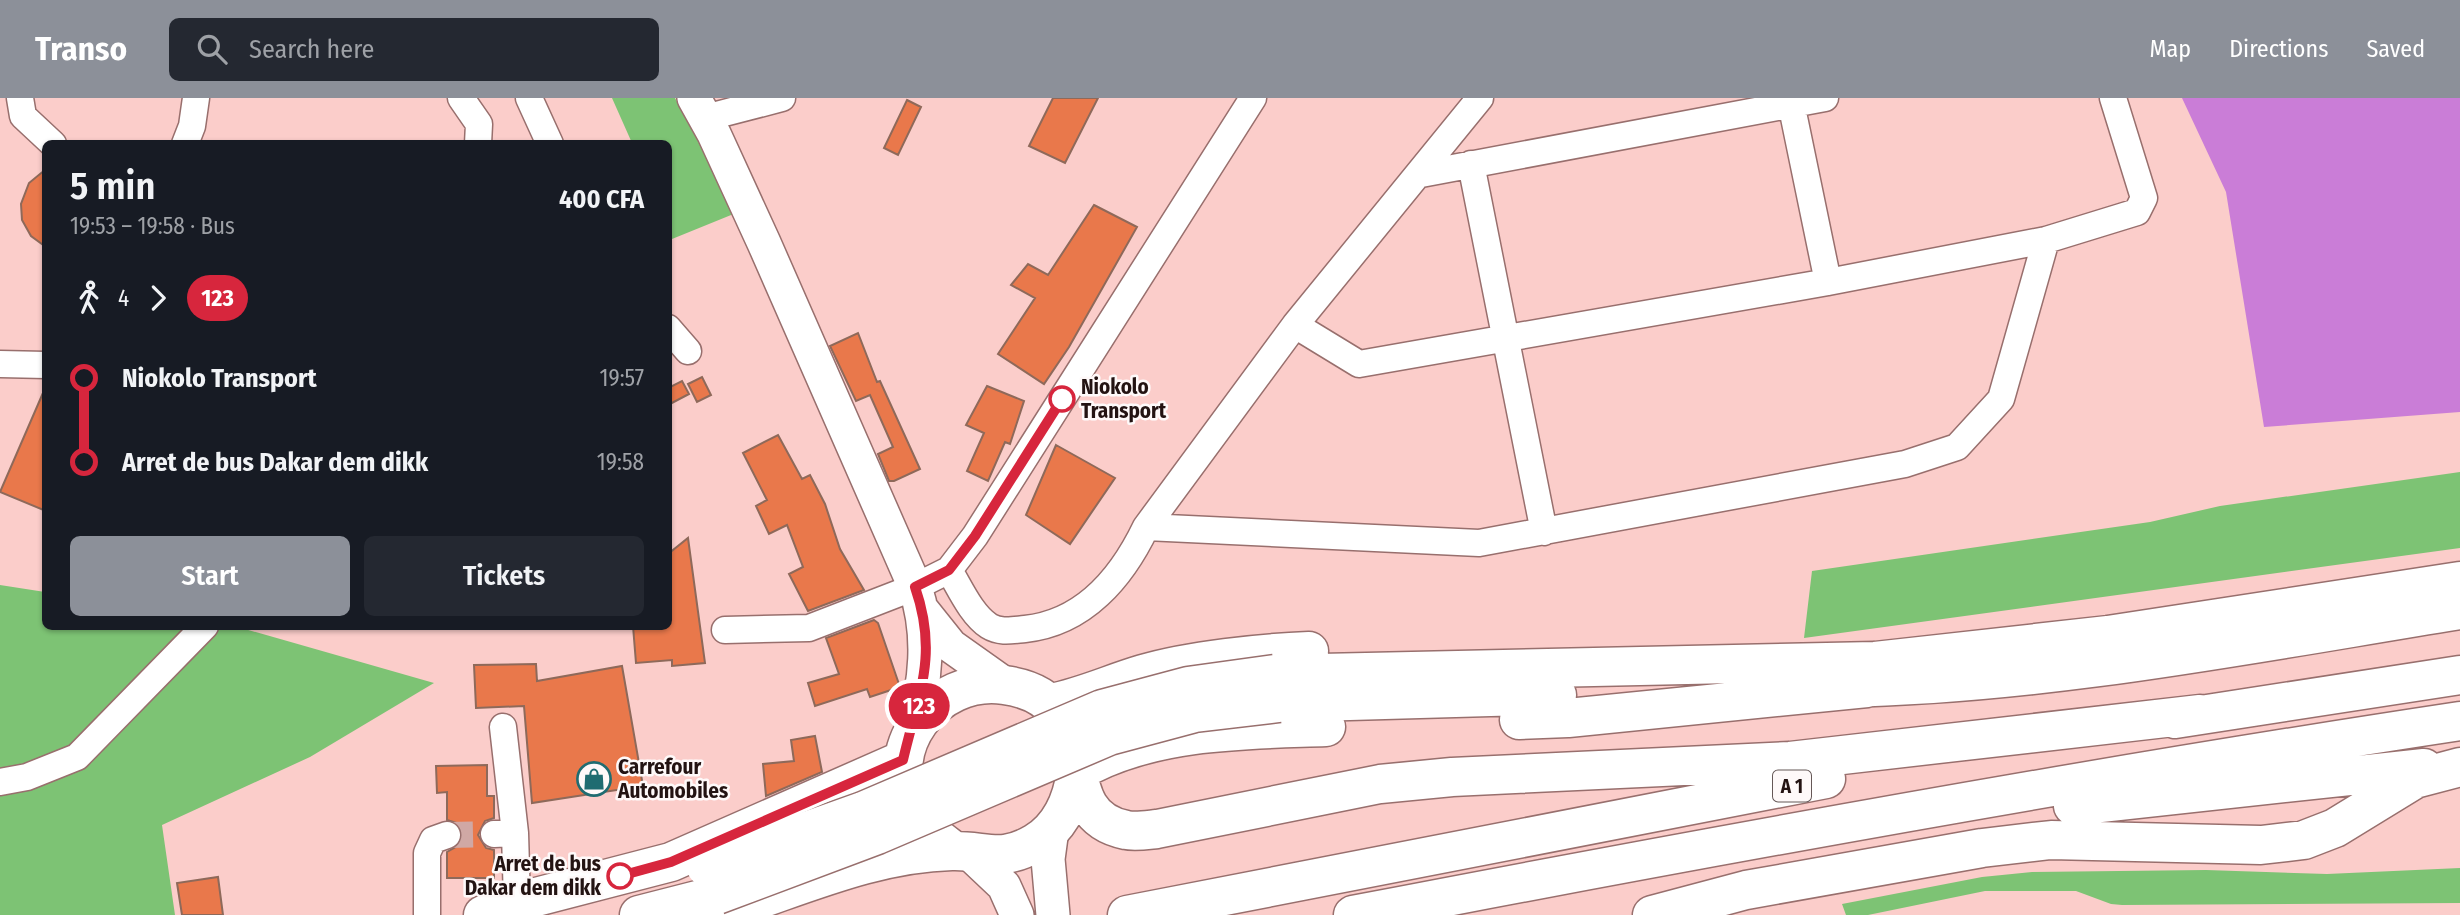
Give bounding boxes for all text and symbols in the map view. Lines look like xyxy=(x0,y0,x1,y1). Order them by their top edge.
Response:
search box xyxy=(169,18,659,81)
text: Transo xyxy=(35,29,127,69)
icon: search xyxy=(193,30,231,68)
text: Search here xyxy=(249,34,374,65)
text: Map xyxy=(2150,35,2191,63)
text: Directions xyxy=(2229,35,2328,63)
text: Saved xyxy=(2366,35,2425,63)
text: 5 min xyxy=(70,163,155,209)
text: 400 CFA xyxy=(559,184,644,215)
text: 19:53 – 19:58 · Bus xyxy=(70,212,235,240)
icon: walk xyxy=(70,279,108,317)
icon: forward xyxy=(139,279,177,317)
text: 4 xyxy=(118,284,129,312)
text: 123 xyxy=(201,284,234,312)
text: Niokolo Transport xyxy=(122,363,317,394)
text: 19:57 xyxy=(599,364,644,392)
place label: Niokolo Transport xyxy=(1081,374,1167,424)
marker: Niokolo Transport xyxy=(1049,386,1075,412)
text: Arret de bus Dakar dem dikk xyxy=(122,447,428,478)
text: 19:58 xyxy=(597,448,644,476)
button: Start xyxy=(70,536,350,616)
button: Tickets xyxy=(364,536,644,616)
line badge: 123 xyxy=(879,683,959,729)
text: 123 xyxy=(903,692,935,720)
place label: Carrefour Automobiles xyxy=(617,754,728,804)
shop icon: Carrefour Automobiles xyxy=(575,760,613,798)
road number: A 1 xyxy=(1773,771,1811,802)
place label: Arret de bus Dakar dem dikk xyxy=(465,851,601,901)
marker: Arret de bus Dakar dem dikk xyxy=(607,863,633,889)

